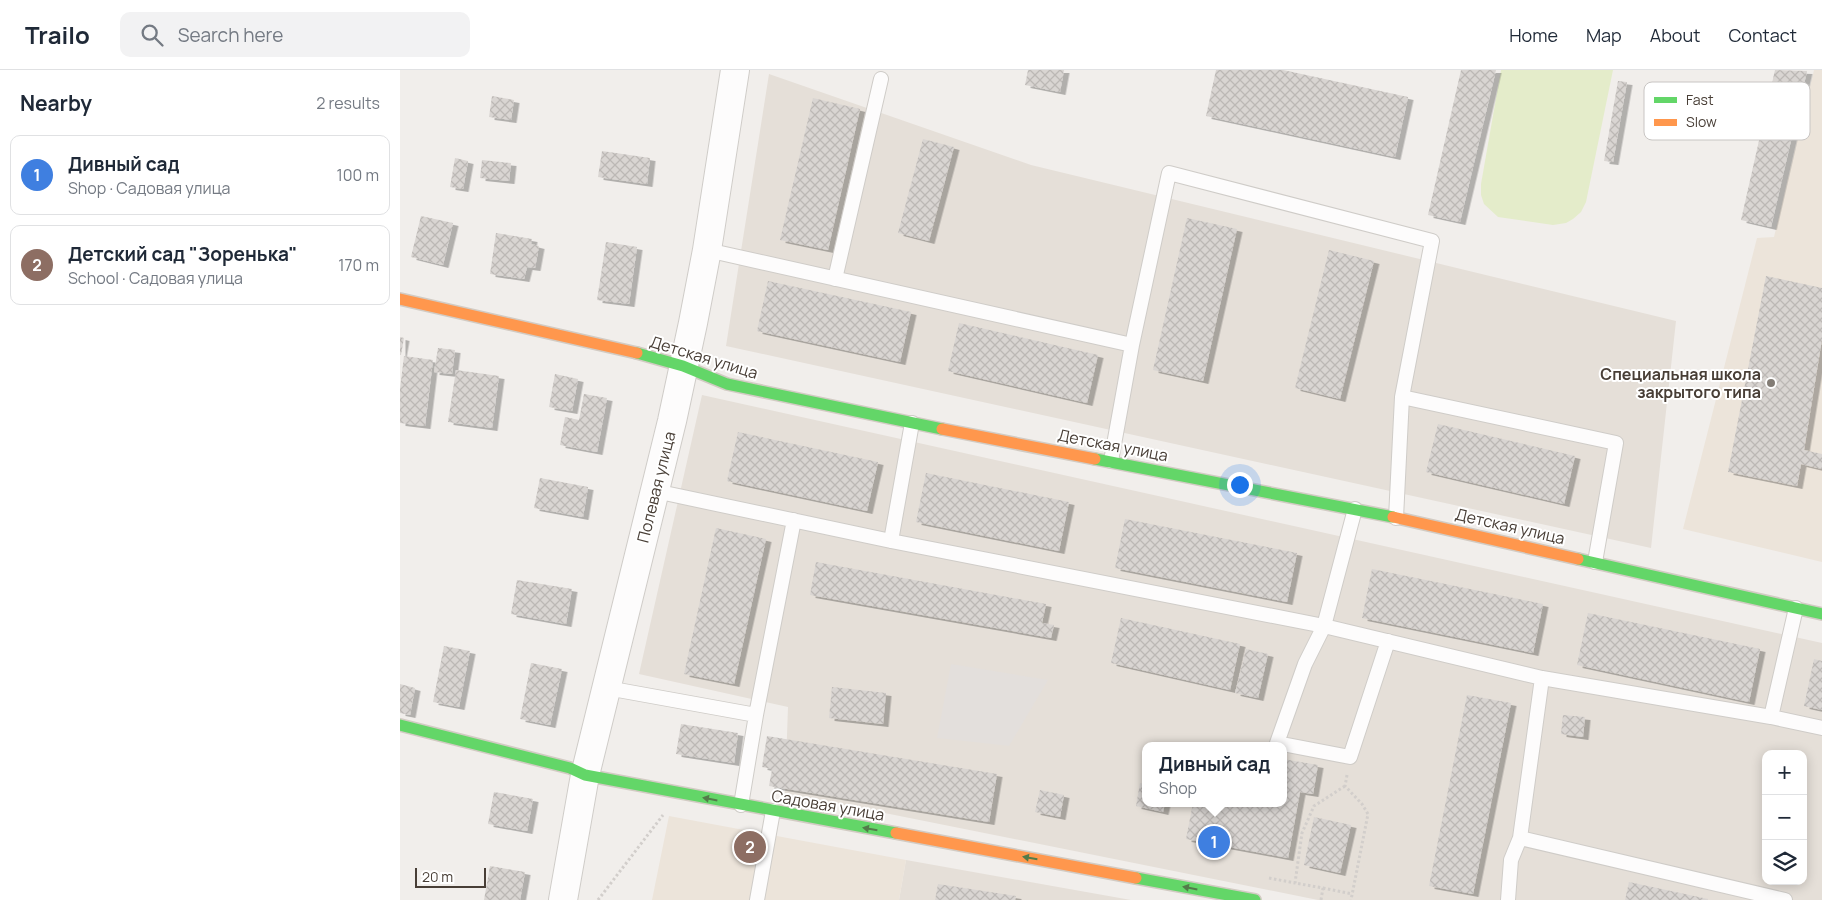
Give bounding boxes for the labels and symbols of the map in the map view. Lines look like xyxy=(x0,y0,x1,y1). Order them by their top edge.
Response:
legend xyxy=(1644,82,1810,140)
text: Fast xyxy=(1686,90,1714,109)
text: Slow xyxy=(1686,112,1717,131)
street label: Детская улица xyxy=(647,330,761,384)
place label: Специальная школа закрытого типа xyxy=(1600,363,1761,403)
marker: Специальная школа закрытого типа xyxy=(1765,377,1777,389)
street label: Детская улица xyxy=(1056,424,1170,466)
street label: Полевая улица xyxy=(632,429,680,545)
your location xyxy=(1227,472,1253,498)
street label: Детская улица xyxy=(1453,503,1567,549)
street label: Садовая улица xyxy=(770,784,886,826)
one-way arrow xyxy=(702,794,718,802)
pin: 1 xyxy=(1198,823,1230,861)
one-way arrow xyxy=(862,824,878,832)
pin: 2 xyxy=(734,828,766,866)
one-way arrow xyxy=(1022,854,1038,862)
scale bar xyxy=(415,865,486,888)
one-way arrow xyxy=(1181,883,1197,891)

